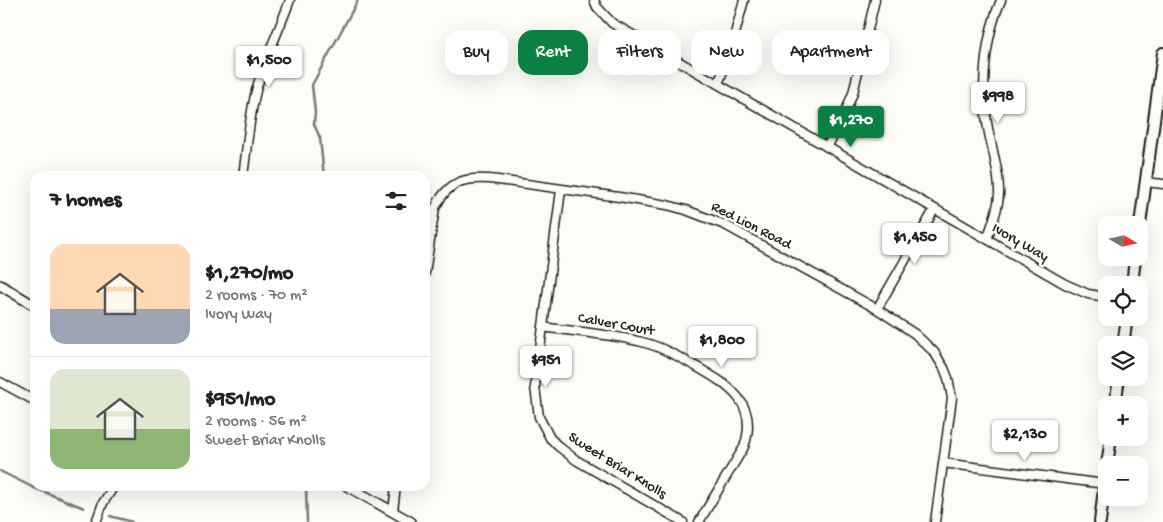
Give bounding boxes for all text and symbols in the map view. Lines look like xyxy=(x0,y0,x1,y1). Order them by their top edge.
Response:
chip: Buy xyxy=(445,30,508,75)
chip: Rent xyxy=(518,30,588,75)
chip: Filters xyxy=(598,30,681,75)
chip: New xyxy=(691,30,762,75)
chip: Apartment xyxy=(772,30,889,75)
pin: $1,500 xyxy=(228,46,310,88)
text: $1,500 xyxy=(246,52,292,71)
pin: $998 xyxy=(968,82,1028,124)
text: $998 xyxy=(982,88,1014,107)
pin: $1,270 xyxy=(810,106,892,148)
text: $1,270 xyxy=(829,112,873,131)
icon: filters xyxy=(382,187,410,215)
text: 7 homes xyxy=(50,189,122,214)
street label: Red Lion Road xyxy=(708,198,795,255)
north arrow xyxy=(1098,216,1148,266)
map controls xyxy=(1098,216,1148,506)
street label: Ivory Way xyxy=(988,220,1052,267)
pin: $1,450 xyxy=(874,222,956,265)
text: $1,450 xyxy=(893,229,937,248)
text: $1,270/mo xyxy=(205,262,294,287)
icon: home xyxy=(90,264,150,324)
button: locate xyxy=(1098,276,1148,326)
text: 2 rooms · 70 m² xyxy=(205,287,308,306)
text: Ivory Way xyxy=(205,306,272,325)
street label: Calver Court xyxy=(576,309,658,341)
pin: $1,800 xyxy=(681,326,763,368)
text: $1,800 xyxy=(699,332,745,351)
button: layers xyxy=(1098,336,1148,386)
pin: $951 xyxy=(516,346,576,388)
text: $951 xyxy=(531,352,561,371)
text: $951/mo xyxy=(205,388,275,413)
icon: home xyxy=(90,389,150,449)
button: + xyxy=(1098,396,1148,446)
text: 2 rooms · 56 m² xyxy=(205,413,307,432)
pin: $2,130 xyxy=(984,420,1066,462)
text: $2,130 xyxy=(1003,426,1047,445)
street label: Sweet Briar Knolls xyxy=(565,429,670,504)
text: Sweet Briar Knolls xyxy=(205,432,325,451)
button: − xyxy=(1098,456,1148,506)

